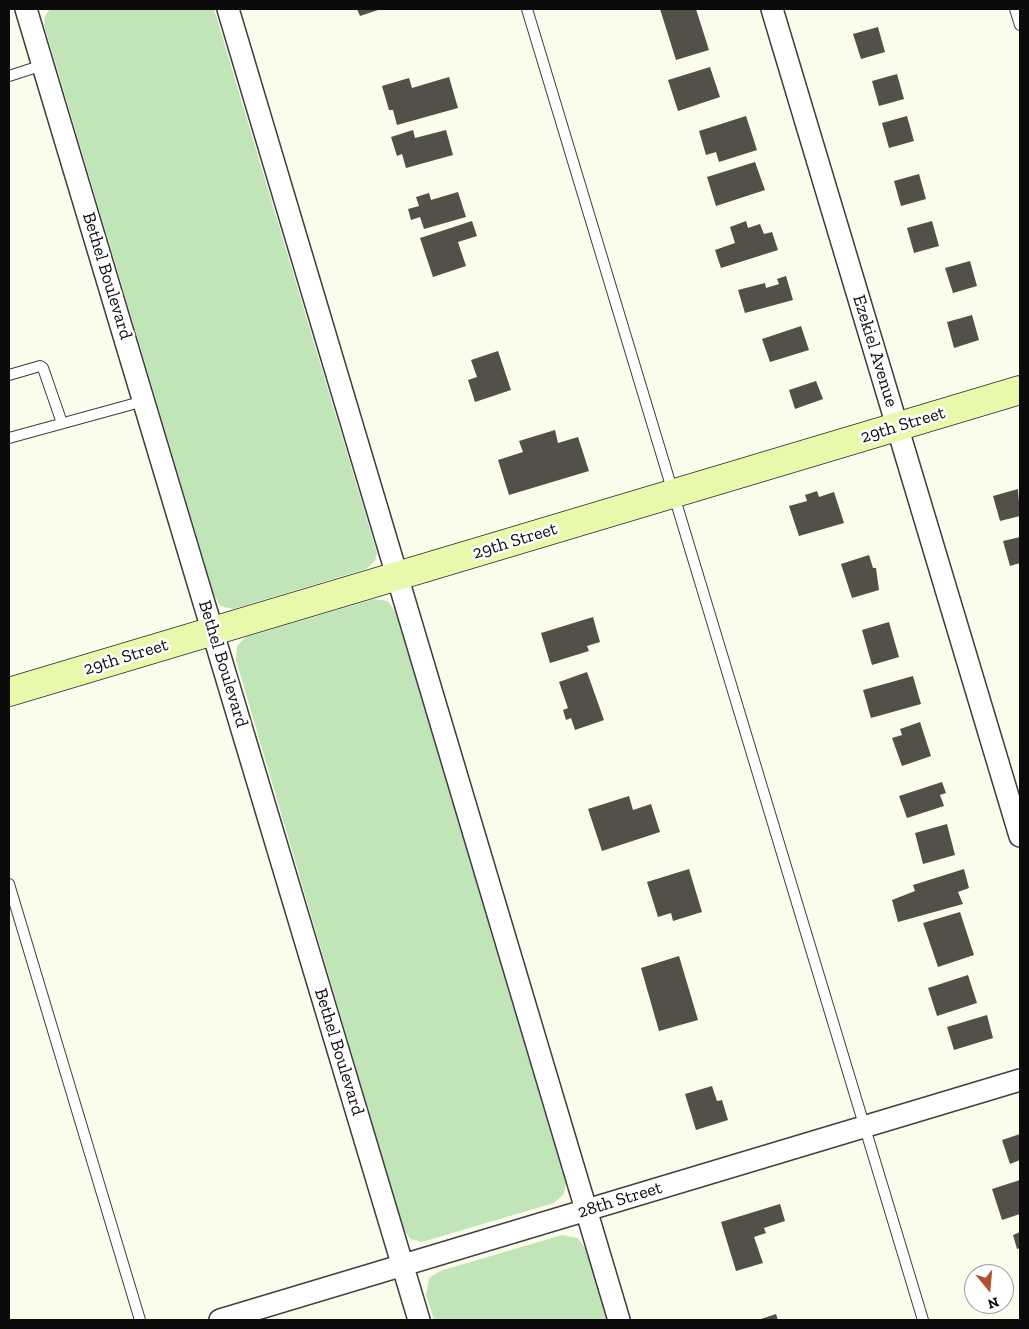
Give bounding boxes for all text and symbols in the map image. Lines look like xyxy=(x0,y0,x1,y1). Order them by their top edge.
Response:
street label: Bethel Boulevard xyxy=(77,210,137,342)
street label: Ezekiel Avenue xyxy=(848,292,902,410)
street label: 29th Street xyxy=(858,402,948,448)
street label: 29th Street xyxy=(470,518,560,564)
street label: Bethel Boulevard xyxy=(193,598,253,730)
street label: 29th Street xyxy=(81,634,171,680)
street label: Bethel Boulevard xyxy=(309,986,369,1118)
street label: 28th Street xyxy=(575,1177,665,1223)
north arrow xyxy=(964,1264,1014,1314)
text: N xyxy=(986,1293,1001,1313)

